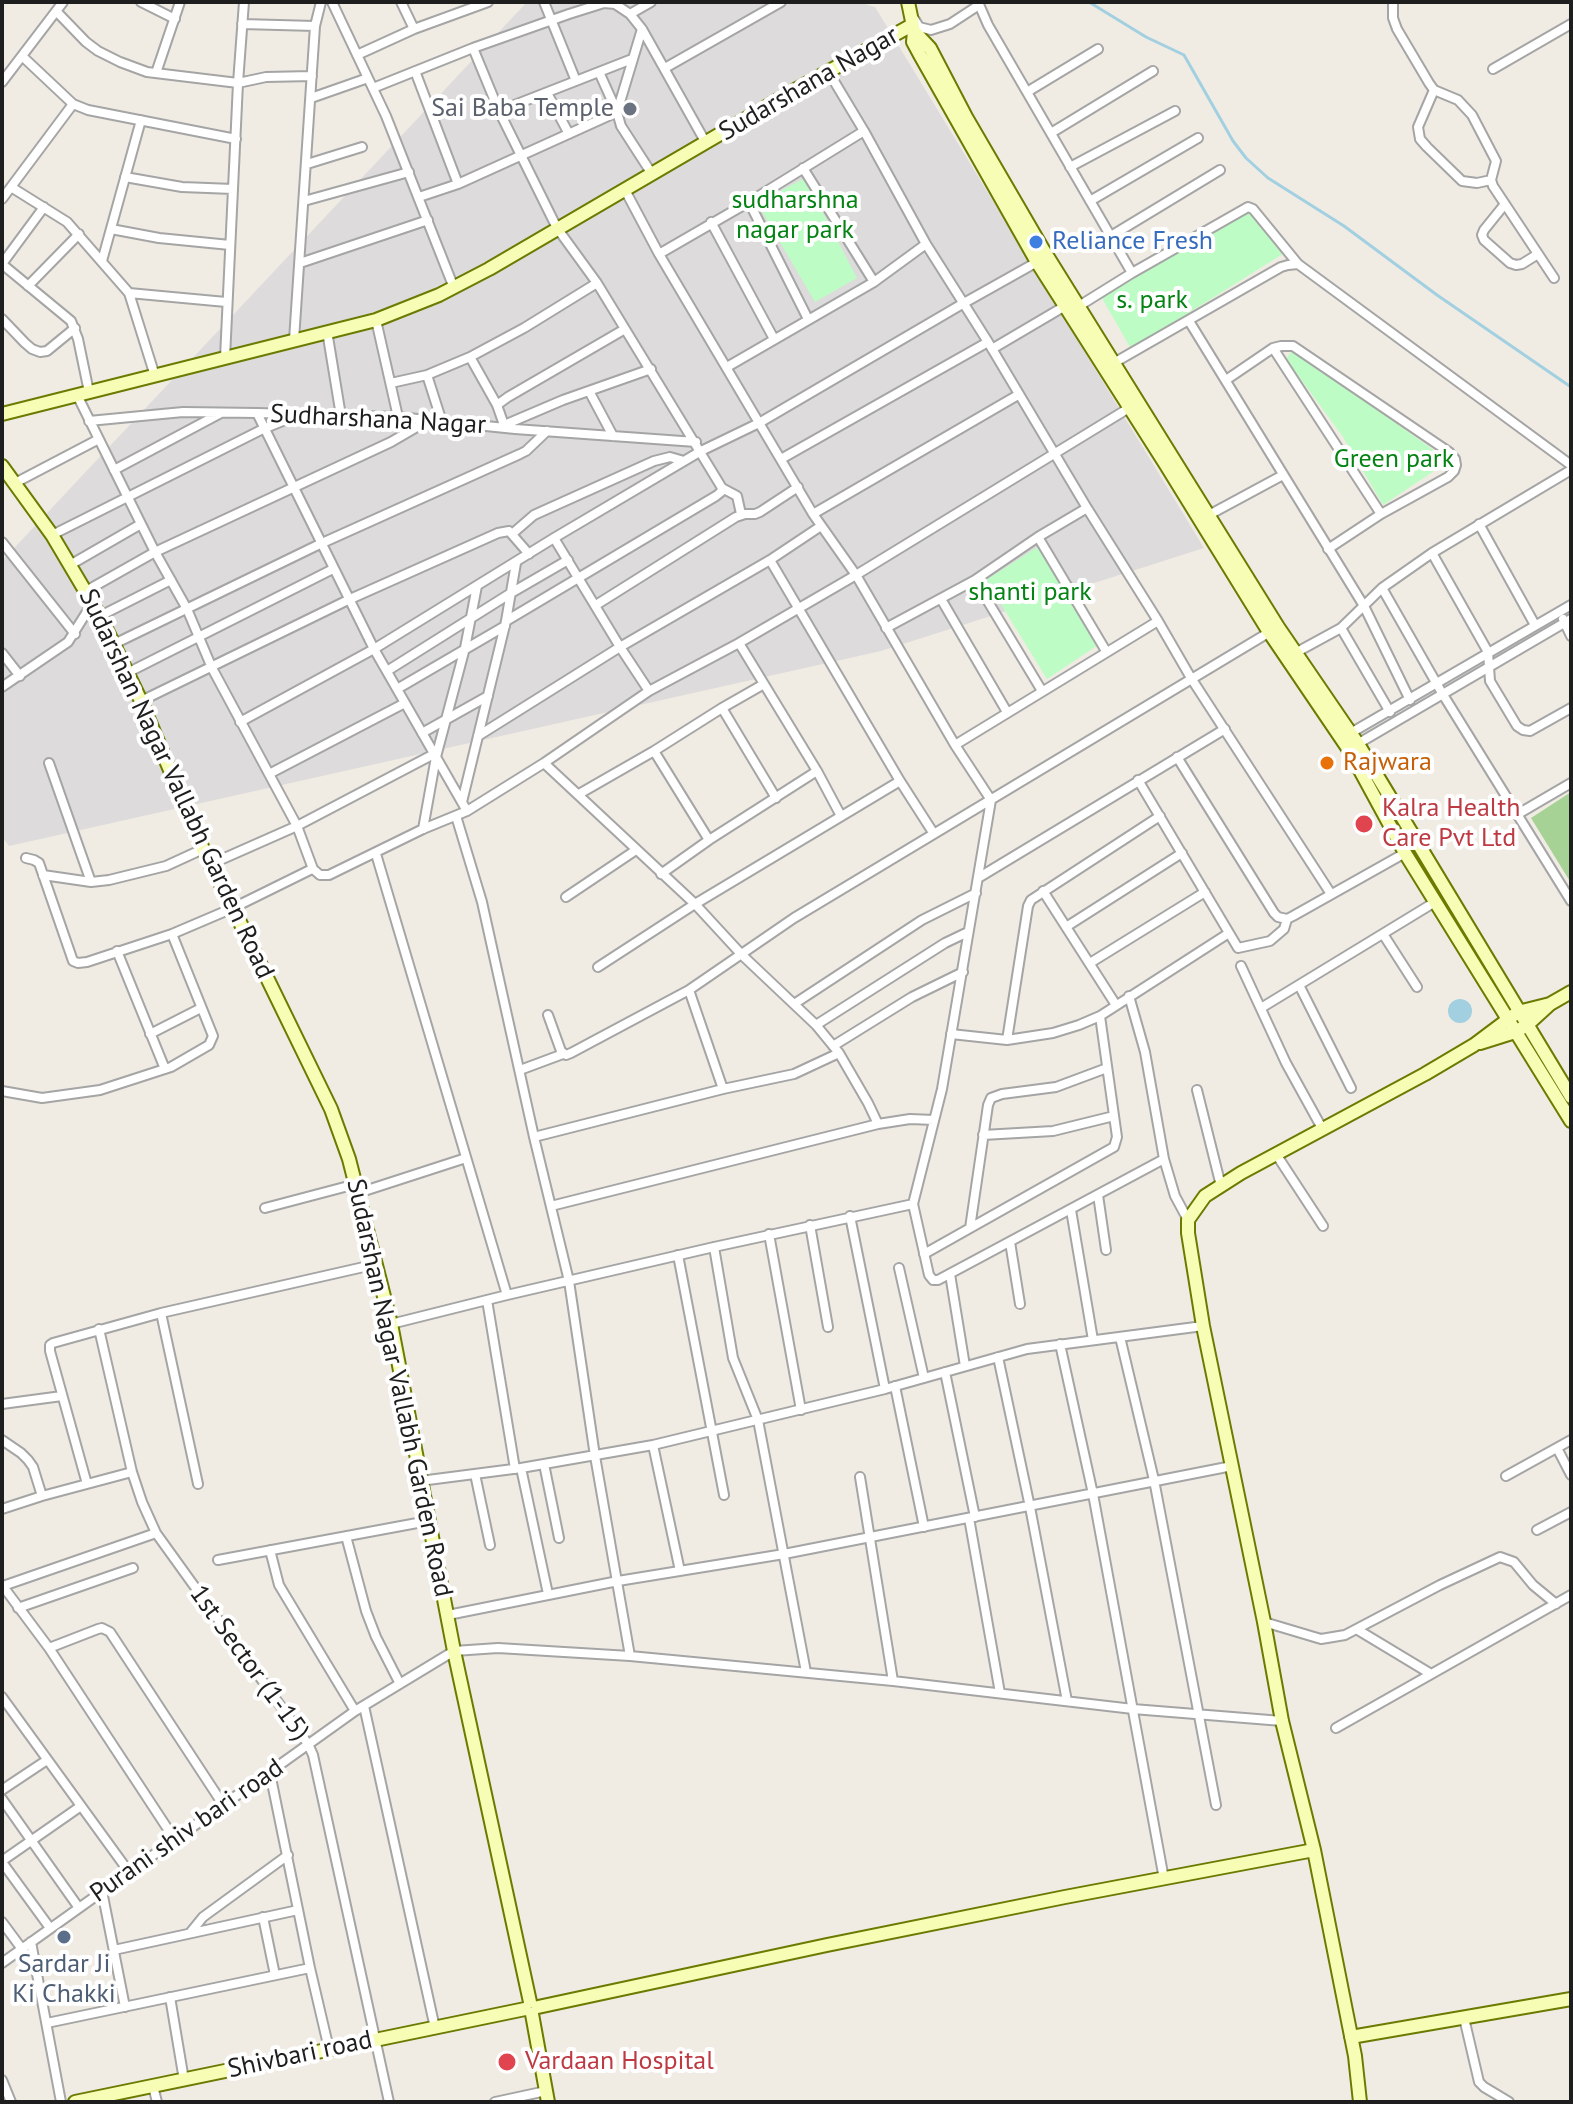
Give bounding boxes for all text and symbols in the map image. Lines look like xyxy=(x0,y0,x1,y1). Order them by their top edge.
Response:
street label: Sudarshana Nagar xyxy=(714,20,904,148)
place label: Sai Baba Temple xyxy=(431,93,614,125)
marker: Sai Baba Temple xyxy=(621,100,639,118)
park label: sudharshna nagar park xyxy=(731,185,859,246)
place label: Reliance Fresh xyxy=(1052,226,1213,258)
marker: Reliance Fresh xyxy=(1027,233,1045,251)
park label: s. park xyxy=(1116,285,1188,317)
street label: Sudharshana Nagar xyxy=(269,399,487,441)
park label: Green park xyxy=(1334,444,1454,476)
park label: shanti park xyxy=(968,577,1092,609)
street label: Sudarshan Nagar Vallabh Garden Road xyxy=(72,584,280,984)
place label: Rajwara xyxy=(1343,747,1432,779)
marker: Rajwara xyxy=(1318,754,1336,772)
place label: Kalra Health Care Pvt Ltd xyxy=(1382,793,1521,854)
marker: Kalra Health Care Pvt Ltd xyxy=(1353,813,1375,835)
street label: Sudarshan Nagar Vallabh Garden Road xyxy=(339,1176,459,1600)
street label: 1st Sector (1-15) xyxy=(182,1579,316,1747)
street label: Purani shiv bari road xyxy=(84,1753,290,1909)
marker: Sardar Ji Ki Chakki xyxy=(55,1928,73,1946)
place label: Sardar Ji Ki Chakki xyxy=(12,1949,116,2010)
street label: Shivbari road xyxy=(225,2024,375,2086)
place label: Vardaan Hospital xyxy=(525,2046,714,2078)
marker: Vardaan Hospital xyxy=(496,2051,518,2073)

